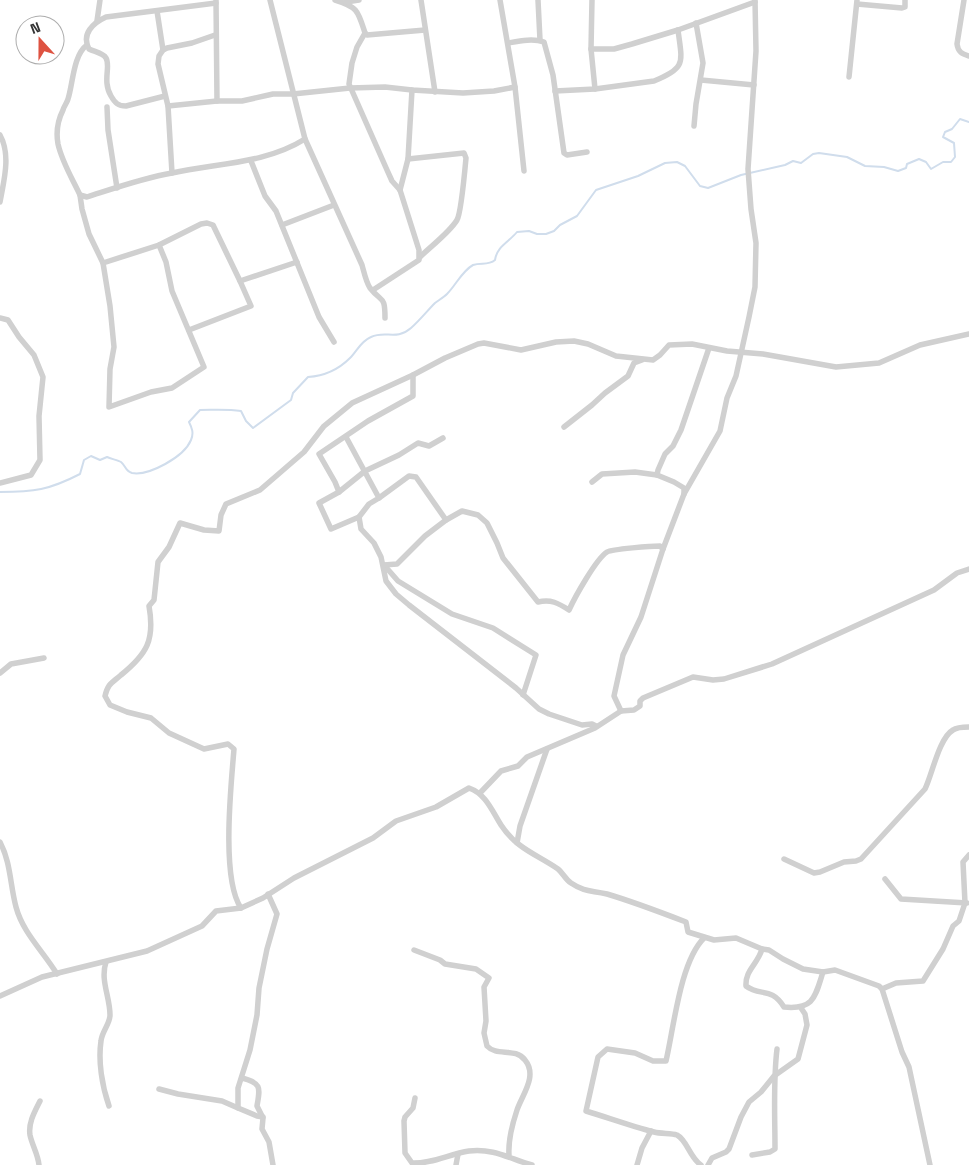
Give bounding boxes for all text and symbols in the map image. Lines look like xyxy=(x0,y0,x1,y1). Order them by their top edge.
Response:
north arrow xyxy=(15,15,65,65)
text: N xyxy=(28,18,43,38)

